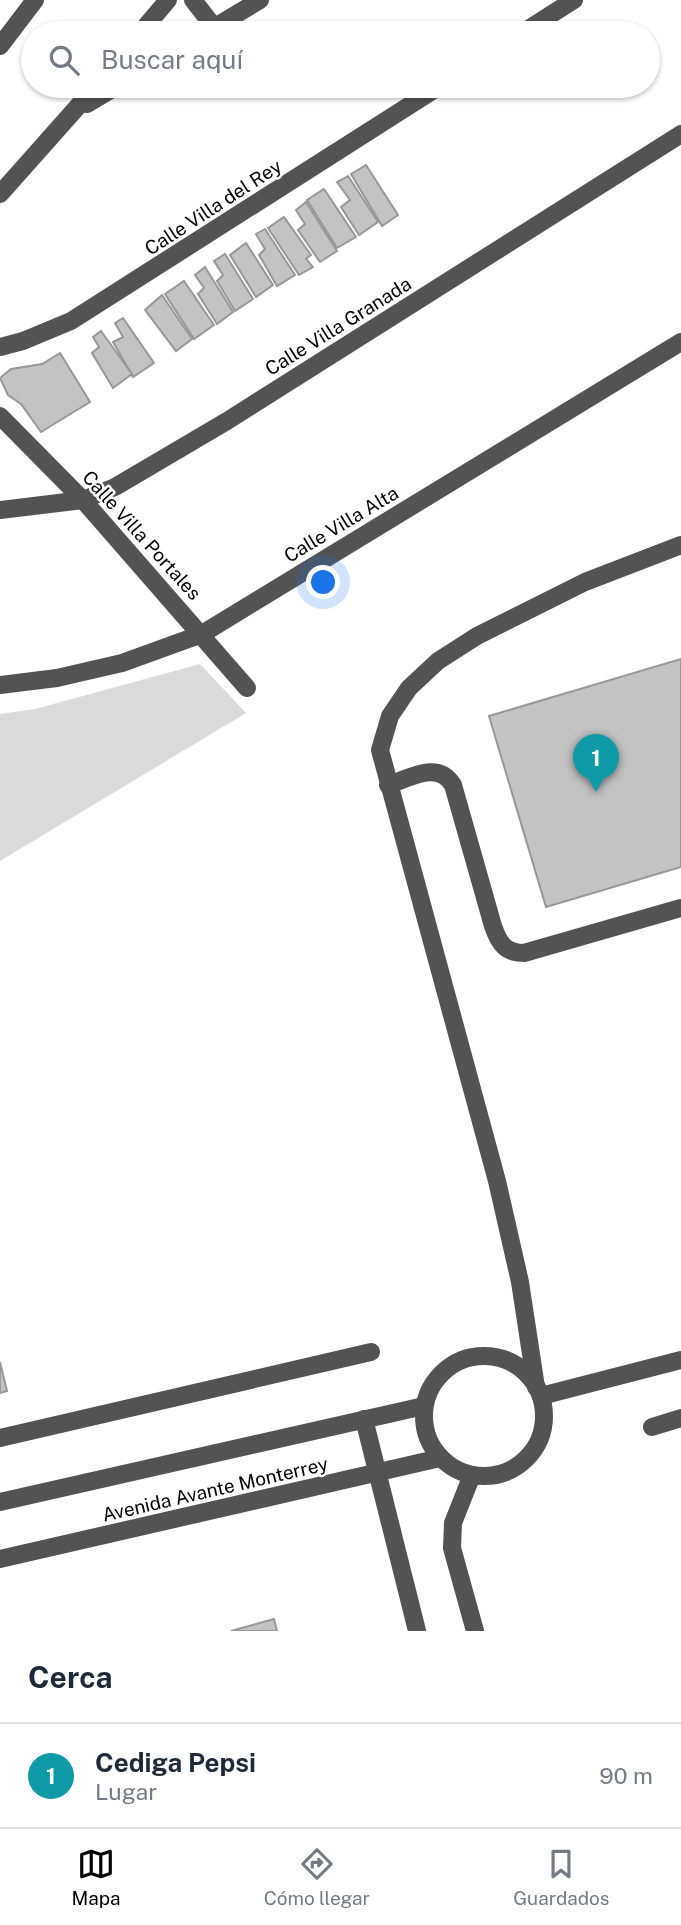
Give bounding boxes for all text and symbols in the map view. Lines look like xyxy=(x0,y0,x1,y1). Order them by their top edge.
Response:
search box xyxy=(21,21,660,98)
icon: search xyxy=(45,41,83,79)
text: Buscar aquí xyxy=(101,44,243,75)
street label: Calle Villa del Rey xyxy=(141,155,285,259)
street label: Calle Villa Granada xyxy=(261,272,415,380)
street label: Calle Villa Portales xyxy=(78,466,206,604)
street label: Calle Villa Alta xyxy=(280,481,402,567)
your location xyxy=(306,565,340,599)
pin: 1 xyxy=(573,734,619,792)
street label: Avenida Avante Monterrey xyxy=(100,1452,330,1526)
text: Cerca xyxy=(28,1659,113,1695)
text: Cediga Pepsi xyxy=(95,1747,256,1778)
text: 1 xyxy=(46,1762,56,1789)
text: 90 m xyxy=(599,1762,653,1789)
text: Lugar xyxy=(95,1778,157,1805)
tab: Mapa xyxy=(72,1845,121,1909)
tab: Cómo llegar xyxy=(264,1845,370,1909)
tab: Guardados xyxy=(513,1845,609,1909)

